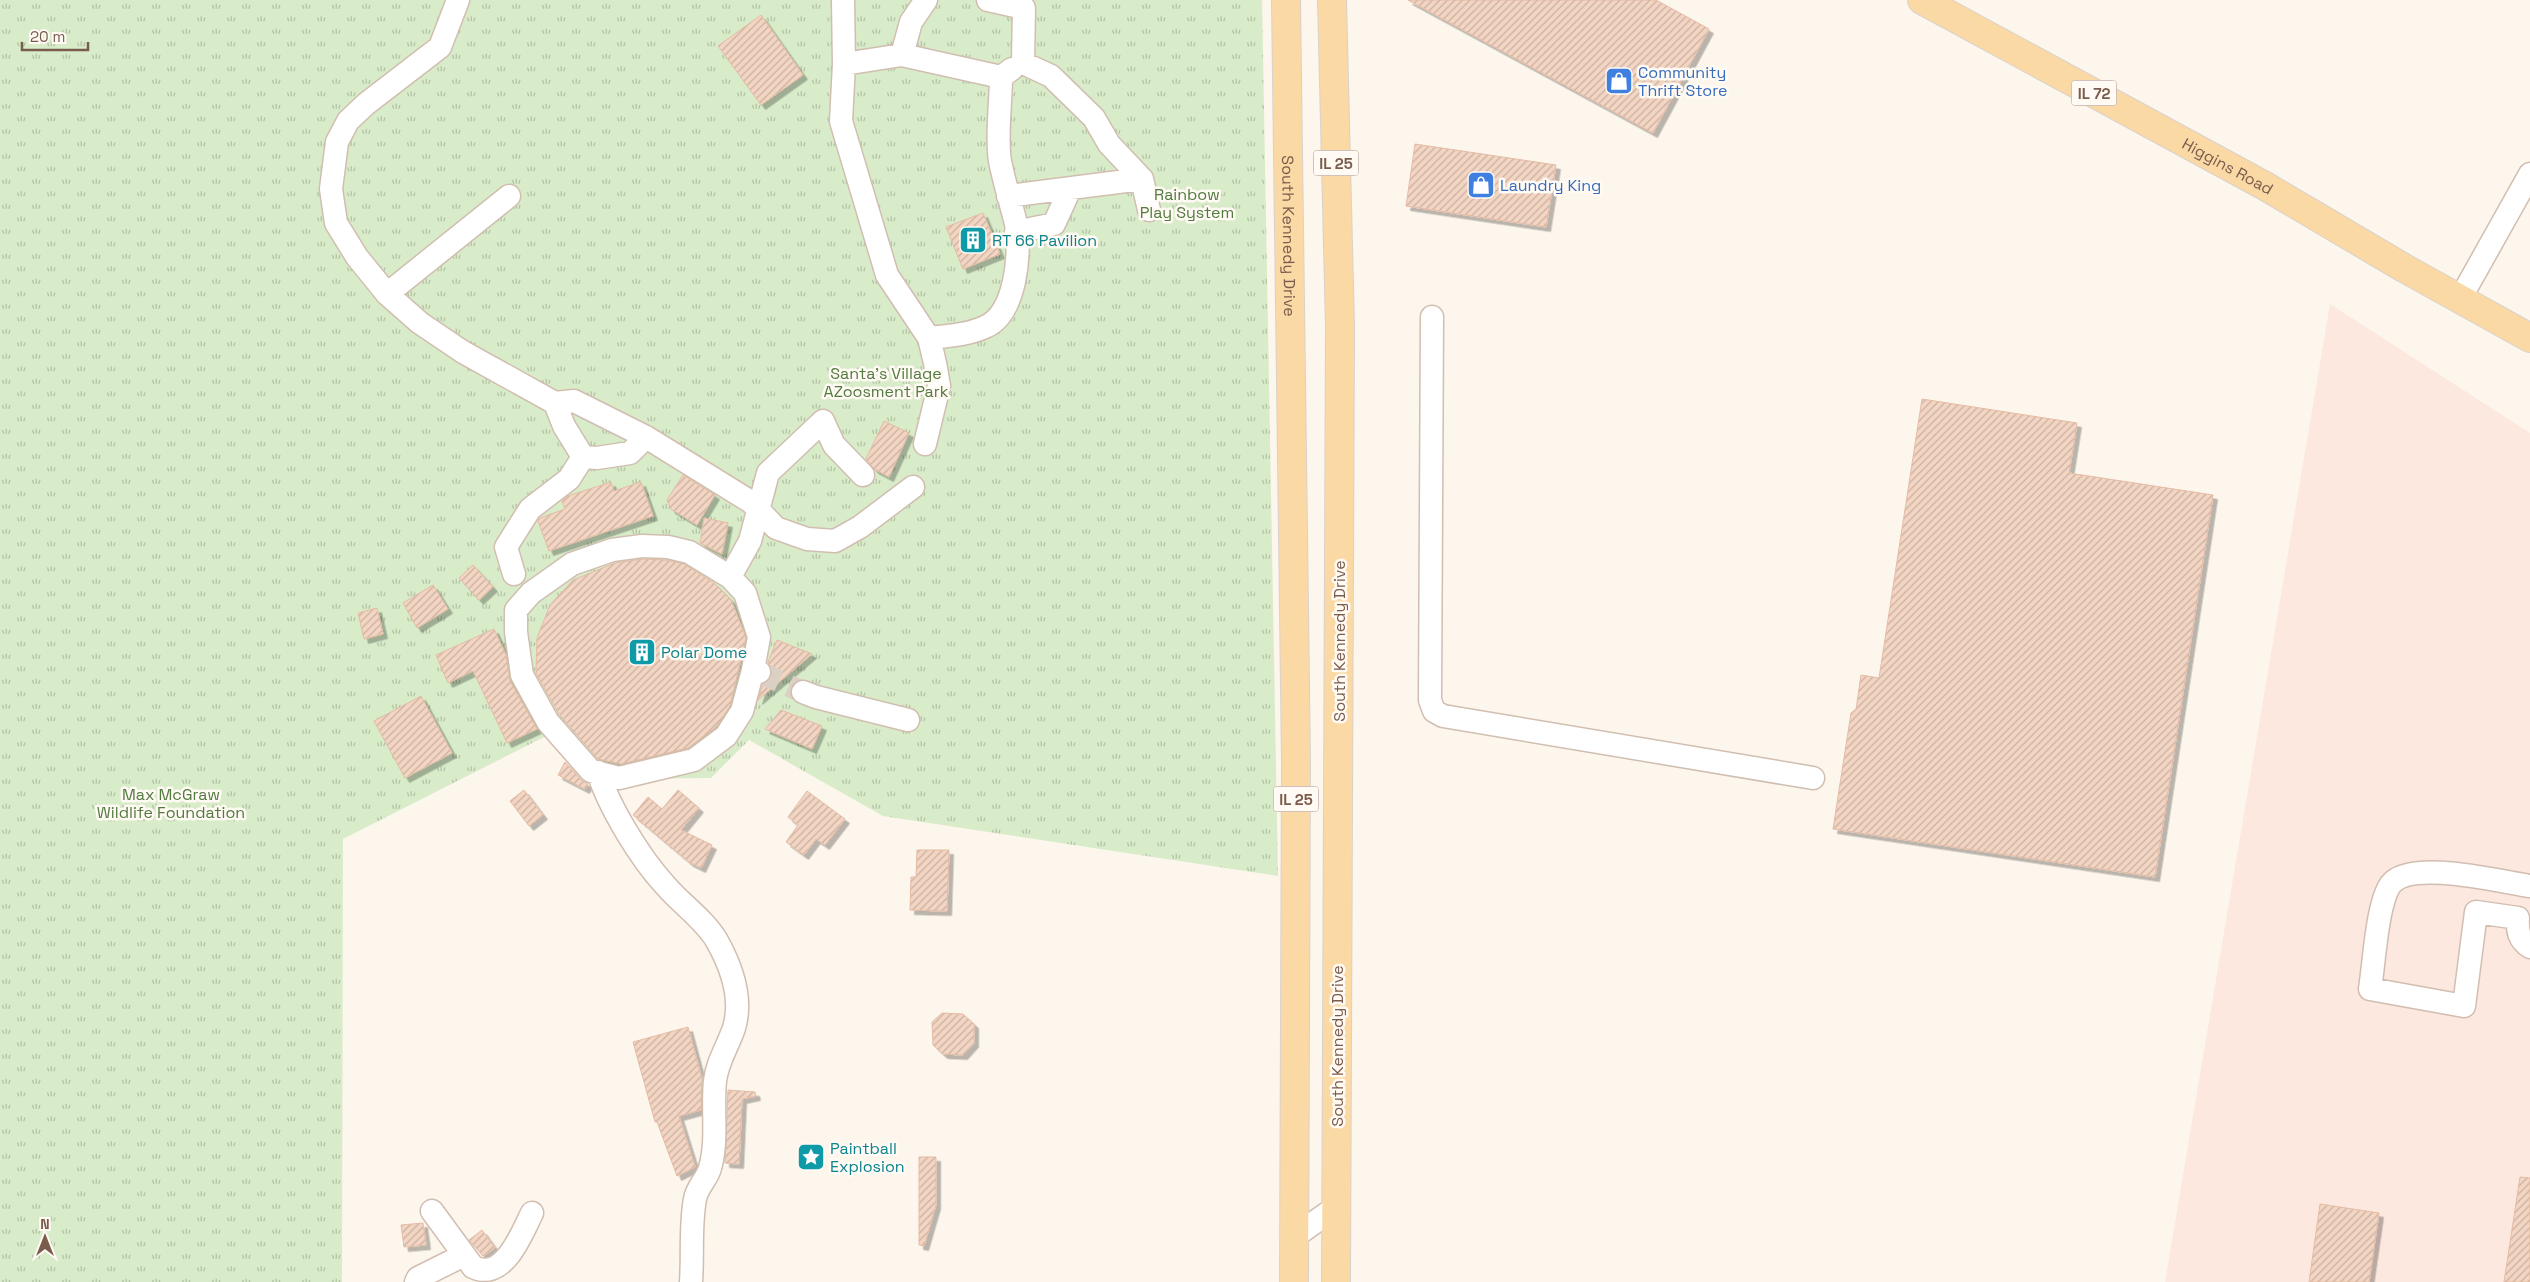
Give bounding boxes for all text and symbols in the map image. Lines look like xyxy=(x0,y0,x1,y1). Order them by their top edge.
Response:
scale bar xyxy=(22,20,89,52)
text: 20 m xyxy=(30,27,65,46)
place label: Community Thrift Store xyxy=(1638,62,1727,101)
shop icon: Community Thrift Store xyxy=(1604,66,1634,96)
road number: IL 72 xyxy=(2072,80,2116,106)
street label: Higgins Road xyxy=(2179,133,2277,199)
road number: IL 25 xyxy=(1314,150,1358,176)
street label: South Kennedy Drive xyxy=(1278,155,1301,317)
shop icon: Laundry King xyxy=(1466,170,1496,200)
place label: Laundry King xyxy=(1500,175,1601,196)
park label: Rainbow Play System xyxy=(1140,184,1234,223)
building icon: RT 66 Pavilion xyxy=(958,225,988,255)
place label: RT 66 Pavilion xyxy=(992,230,1097,251)
park label: Santa's Village AZoosment Park xyxy=(824,363,949,402)
street label: South Kennedy Drive xyxy=(1329,560,1350,722)
building icon: Polar Dome xyxy=(627,637,657,667)
place label: Polar Dome xyxy=(661,642,747,663)
park label: Max McGraw Wildlife Foundation xyxy=(97,784,245,823)
road number: IL 25 xyxy=(1274,786,1318,812)
street label: South Kennedy Drive xyxy=(1327,965,1348,1127)
place label: Paintball Explosion xyxy=(830,1138,905,1177)
place icon: Paintball Explosion xyxy=(796,1142,826,1172)
north arrow xyxy=(20,1212,70,1262)
text: N xyxy=(40,1215,50,1233)

